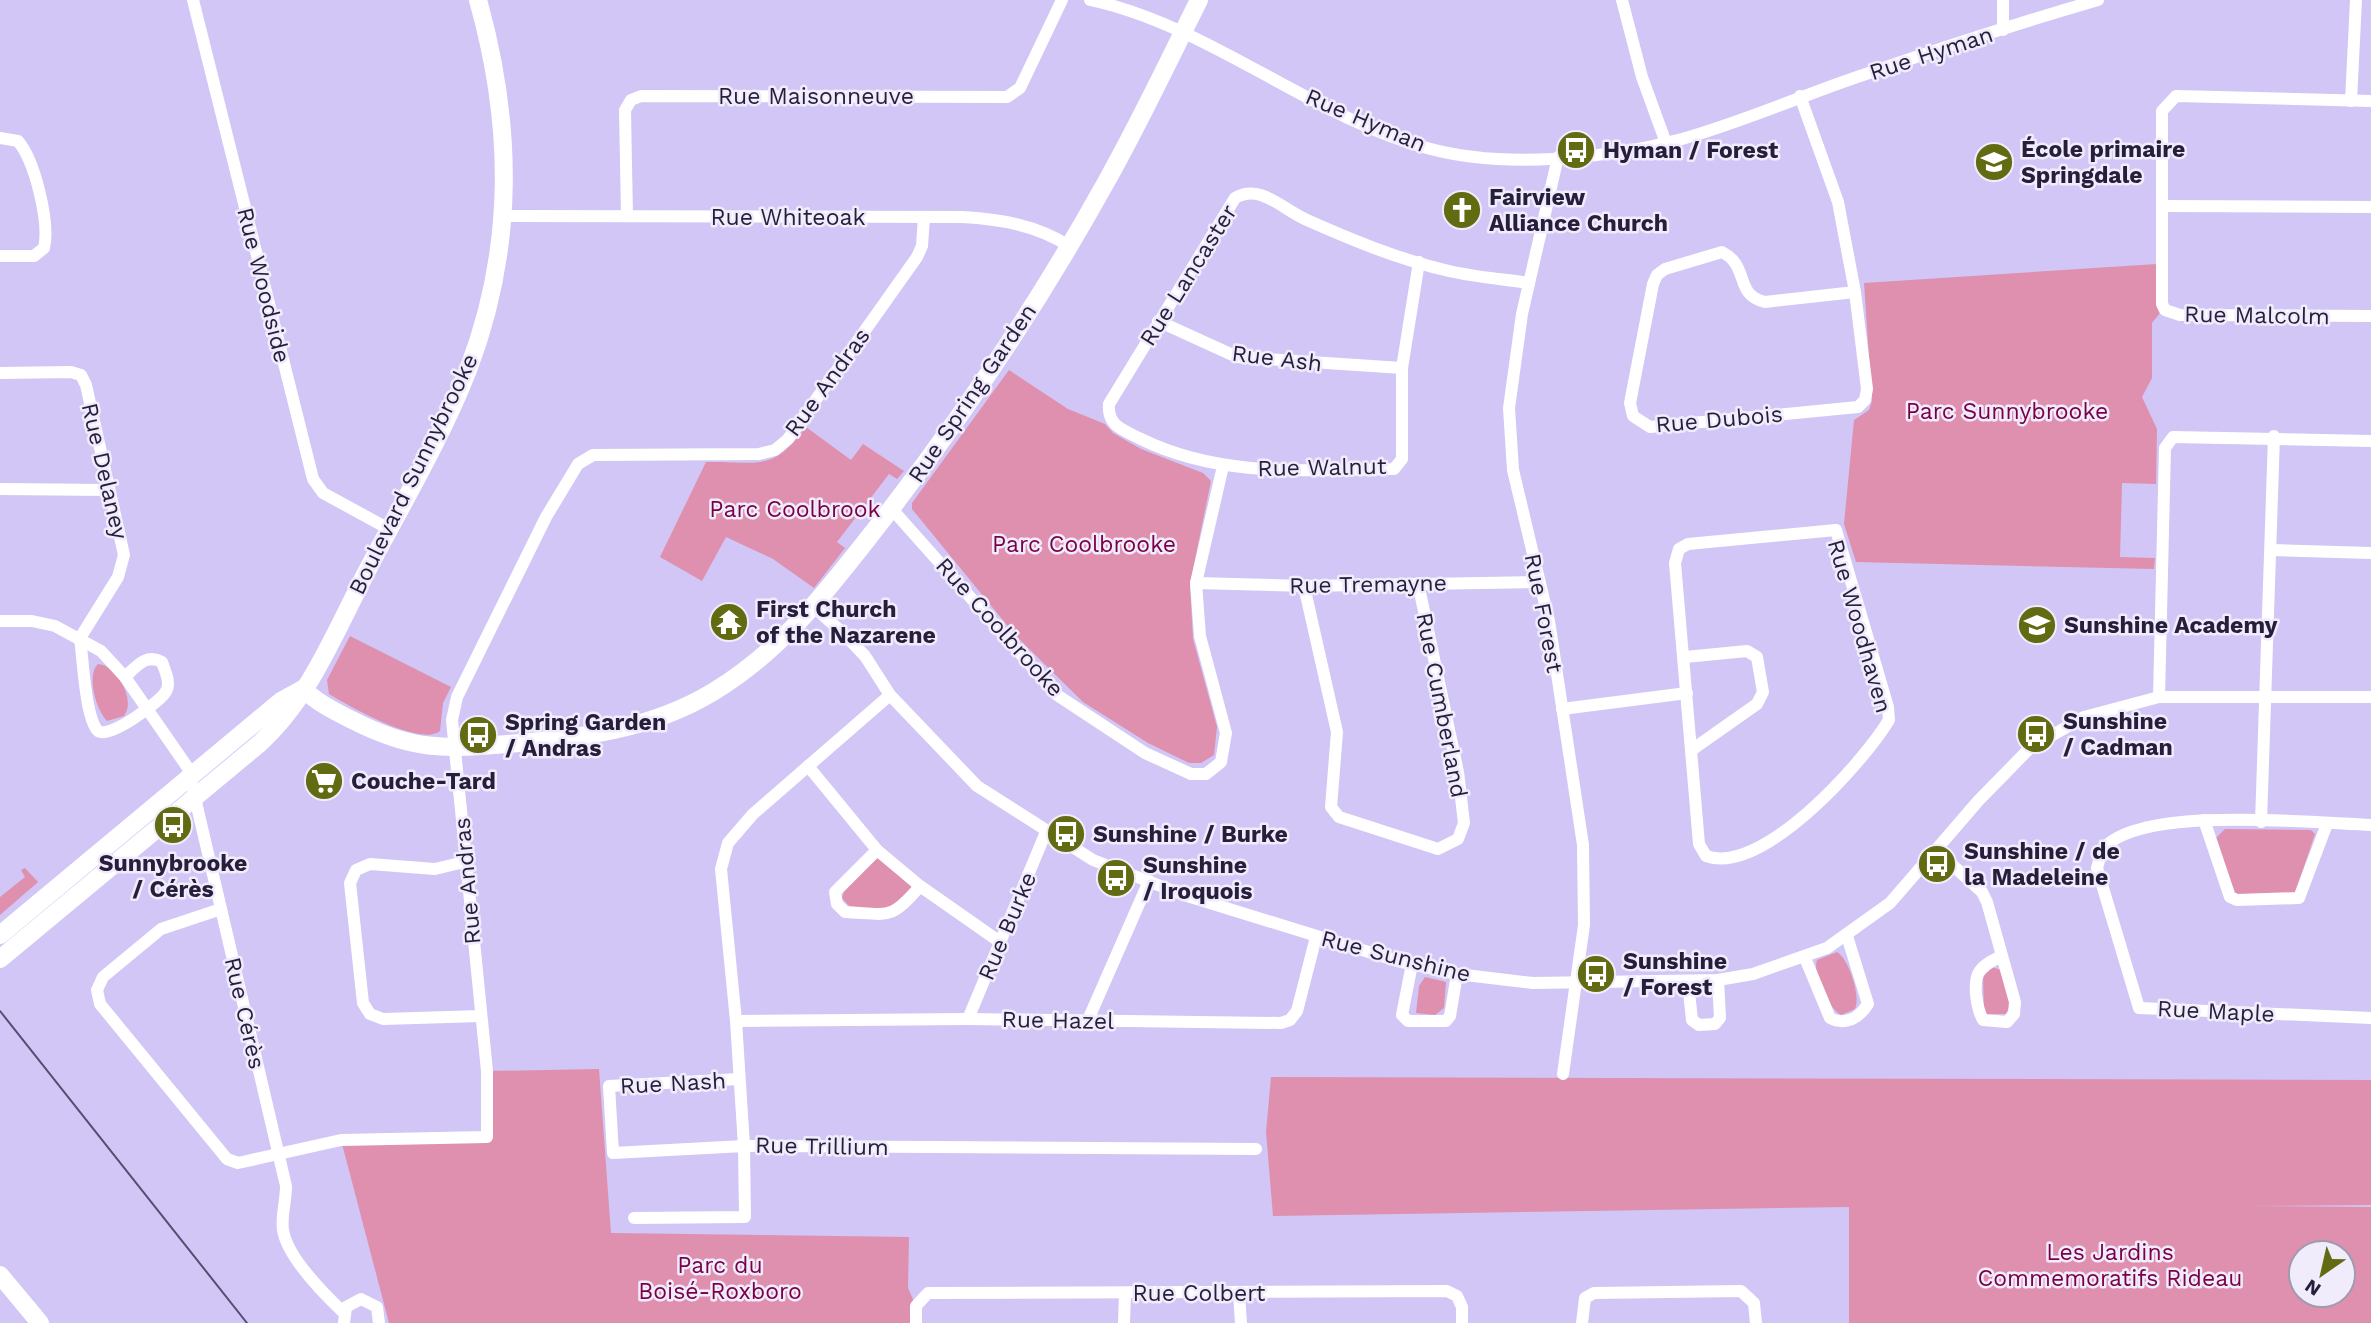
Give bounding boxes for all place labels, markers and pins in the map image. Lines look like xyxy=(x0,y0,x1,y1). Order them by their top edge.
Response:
bus stop icon: Hyman / Forest xyxy=(1555,129,1597,171)
place label: École primaire Springdale xyxy=(2021,136,2185,189)
place label: Hyman / Forest xyxy=(1603,137,1778,164)
school or university icon: École primaire Springdale xyxy=(1973,141,2015,183)
place label: Fairview Alliance Church xyxy=(1489,184,1668,237)
church icon: Fairview Alliance Church xyxy=(1441,189,1483,231)
place label: First Church of the Nazarene xyxy=(756,596,936,649)
temple icon: First Church of the Nazarene xyxy=(708,601,750,643)
school or university icon: Sunshine Academy xyxy=(2016,604,2058,646)
place label: Sunshine Academy xyxy=(2064,612,2278,639)
place label: Sunshine / Cadman xyxy=(2063,708,2173,761)
place label: Spring Garden / Andras xyxy=(505,709,666,762)
bus stop icon: Sunshine / Cadman xyxy=(2015,713,2057,755)
bus stop icon: Spring Garden / Andras xyxy=(457,714,499,756)
supermarket icon: Couche-Tard xyxy=(303,760,345,802)
place label: Couche-Tard xyxy=(351,768,496,795)
bus stop icon: Sunnybrooke / Cérès xyxy=(152,804,194,846)
bus stop icon: Sunshine / Burke xyxy=(1045,813,1087,855)
place label: Sunshine / Burke xyxy=(1093,821,1288,848)
place label: Sunshine / de la Madeleine xyxy=(1964,838,2120,891)
bus stop icon: Sunshine / de la Madeleine xyxy=(1916,843,1958,885)
place label: Sunnybrooke / Cérès xyxy=(99,850,247,903)
place label: Sunshine / Iroquois xyxy=(1143,852,1253,905)
bus stop icon: Sunshine / Iroquois xyxy=(1095,857,1137,899)
place label: Sunshine / Forest xyxy=(1623,948,1727,1001)
bus stop icon: Sunshine / Forest xyxy=(1575,953,1617,995)

